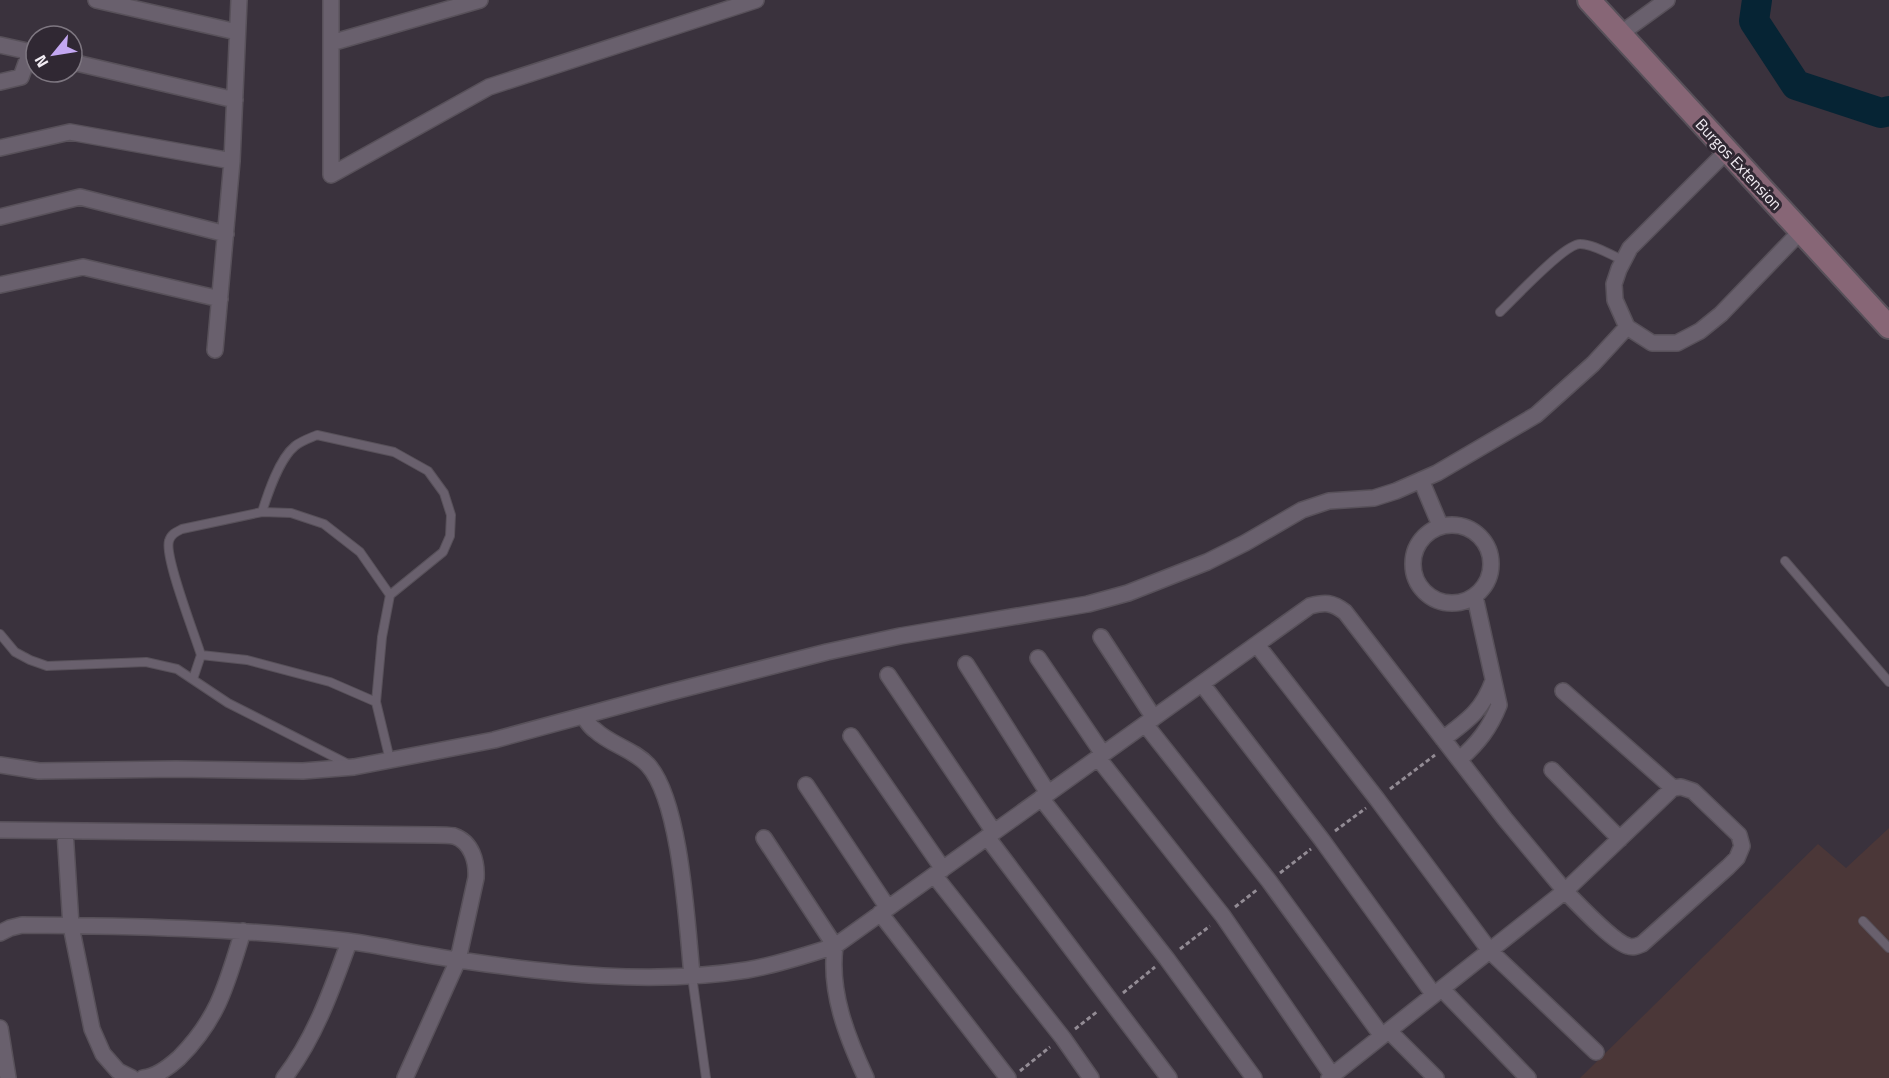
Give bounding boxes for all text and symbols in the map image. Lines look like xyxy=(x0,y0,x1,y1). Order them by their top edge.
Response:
north arrow xyxy=(24,24,84,84)
text: N xyxy=(28,51,54,72)
street label: Burgos Extension xyxy=(1690,113,1788,215)

